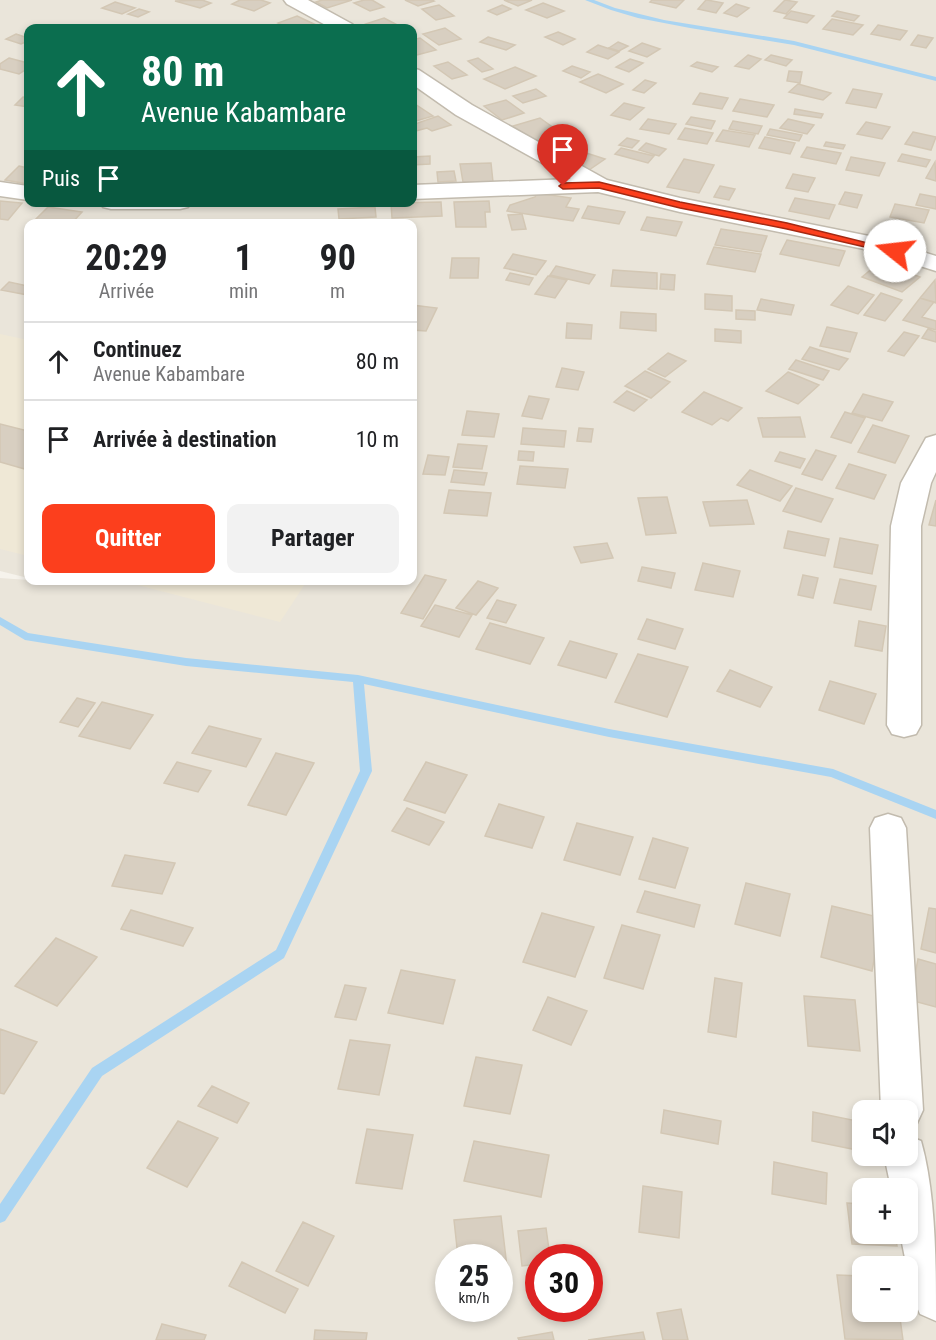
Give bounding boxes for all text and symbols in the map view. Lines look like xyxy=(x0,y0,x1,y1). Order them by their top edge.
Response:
text: 80 m xyxy=(141,47,224,96)
icon: ahead xyxy=(42,48,120,126)
text: Avenue Kabambare xyxy=(141,97,346,129)
pin xyxy=(537,124,588,186)
icon: arrive xyxy=(546,133,579,166)
icon: arrive xyxy=(92,162,125,195)
text: Puis xyxy=(42,166,80,191)
position arrow xyxy=(863,219,927,283)
text: 20:29 xyxy=(85,237,168,279)
text: 1 xyxy=(235,237,253,279)
text: 90 xyxy=(319,237,356,279)
text: Arrivée xyxy=(99,279,154,303)
text: min xyxy=(229,279,258,303)
text: m xyxy=(330,279,345,303)
text: Continuez xyxy=(93,337,182,362)
icon: ahead xyxy=(42,345,75,378)
text: 80 m xyxy=(356,349,399,374)
text: Avenue Kabambare xyxy=(93,362,245,386)
icon: arrive xyxy=(42,423,75,456)
text: Arrivée à destination xyxy=(93,427,277,452)
text: 10 m xyxy=(356,427,399,452)
button: Quitter xyxy=(42,504,215,573)
button: Partager xyxy=(227,504,399,573)
map controls xyxy=(852,1100,918,1322)
button: sound xyxy=(852,1100,918,1166)
button: + xyxy=(852,1178,918,1244)
speed limit sign: 30 xyxy=(525,1244,603,1322)
button: − xyxy=(852,1256,918,1322)
text: 25 xyxy=(459,1258,489,1293)
text: km/h xyxy=(459,1289,489,1307)

